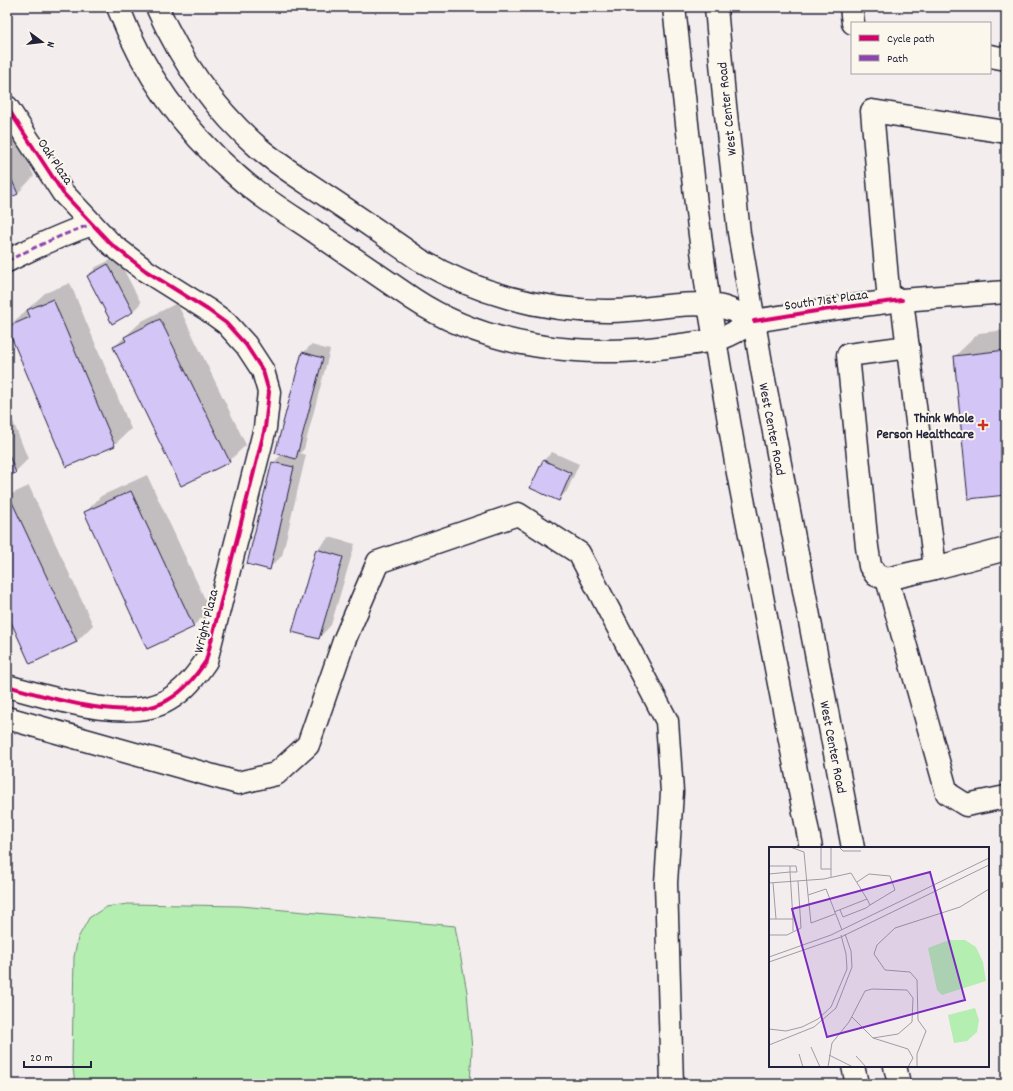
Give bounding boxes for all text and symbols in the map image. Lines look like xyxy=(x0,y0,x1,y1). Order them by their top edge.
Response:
north arrow xyxy=(22,22,62,62)
legend xyxy=(851,22,991,74)
text: Cycle path xyxy=(887,31,935,48)
text: N xyxy=(41,39,58,49)
text: Path xyxy=(887,51,908,68)
street label: West Center Road xyxy=(713,61,743,157)
street label: Oak Plaza xyxy=(32,135,77,189)
street label: South 71st Plaza xyxy=(783,285,870,317)
street label: West Center Road xyxy=(752,381,790,477)
place label: Think Whole Person Healthcare xyxy=(876,409,974,445)
marker: Think Whole Person Healthcare xyxy=(977,419,989,431)
street label: Wright Plaza xyxy=(189,587,225,655)
street label: West Center Road xyxy=(813,699,851,795)
inset map xyxy=(769,847,989,1067)
scale bar xyxy=(24,1043,91,1069)
text: 20 m xyxy=(30,1050,53,1067)

